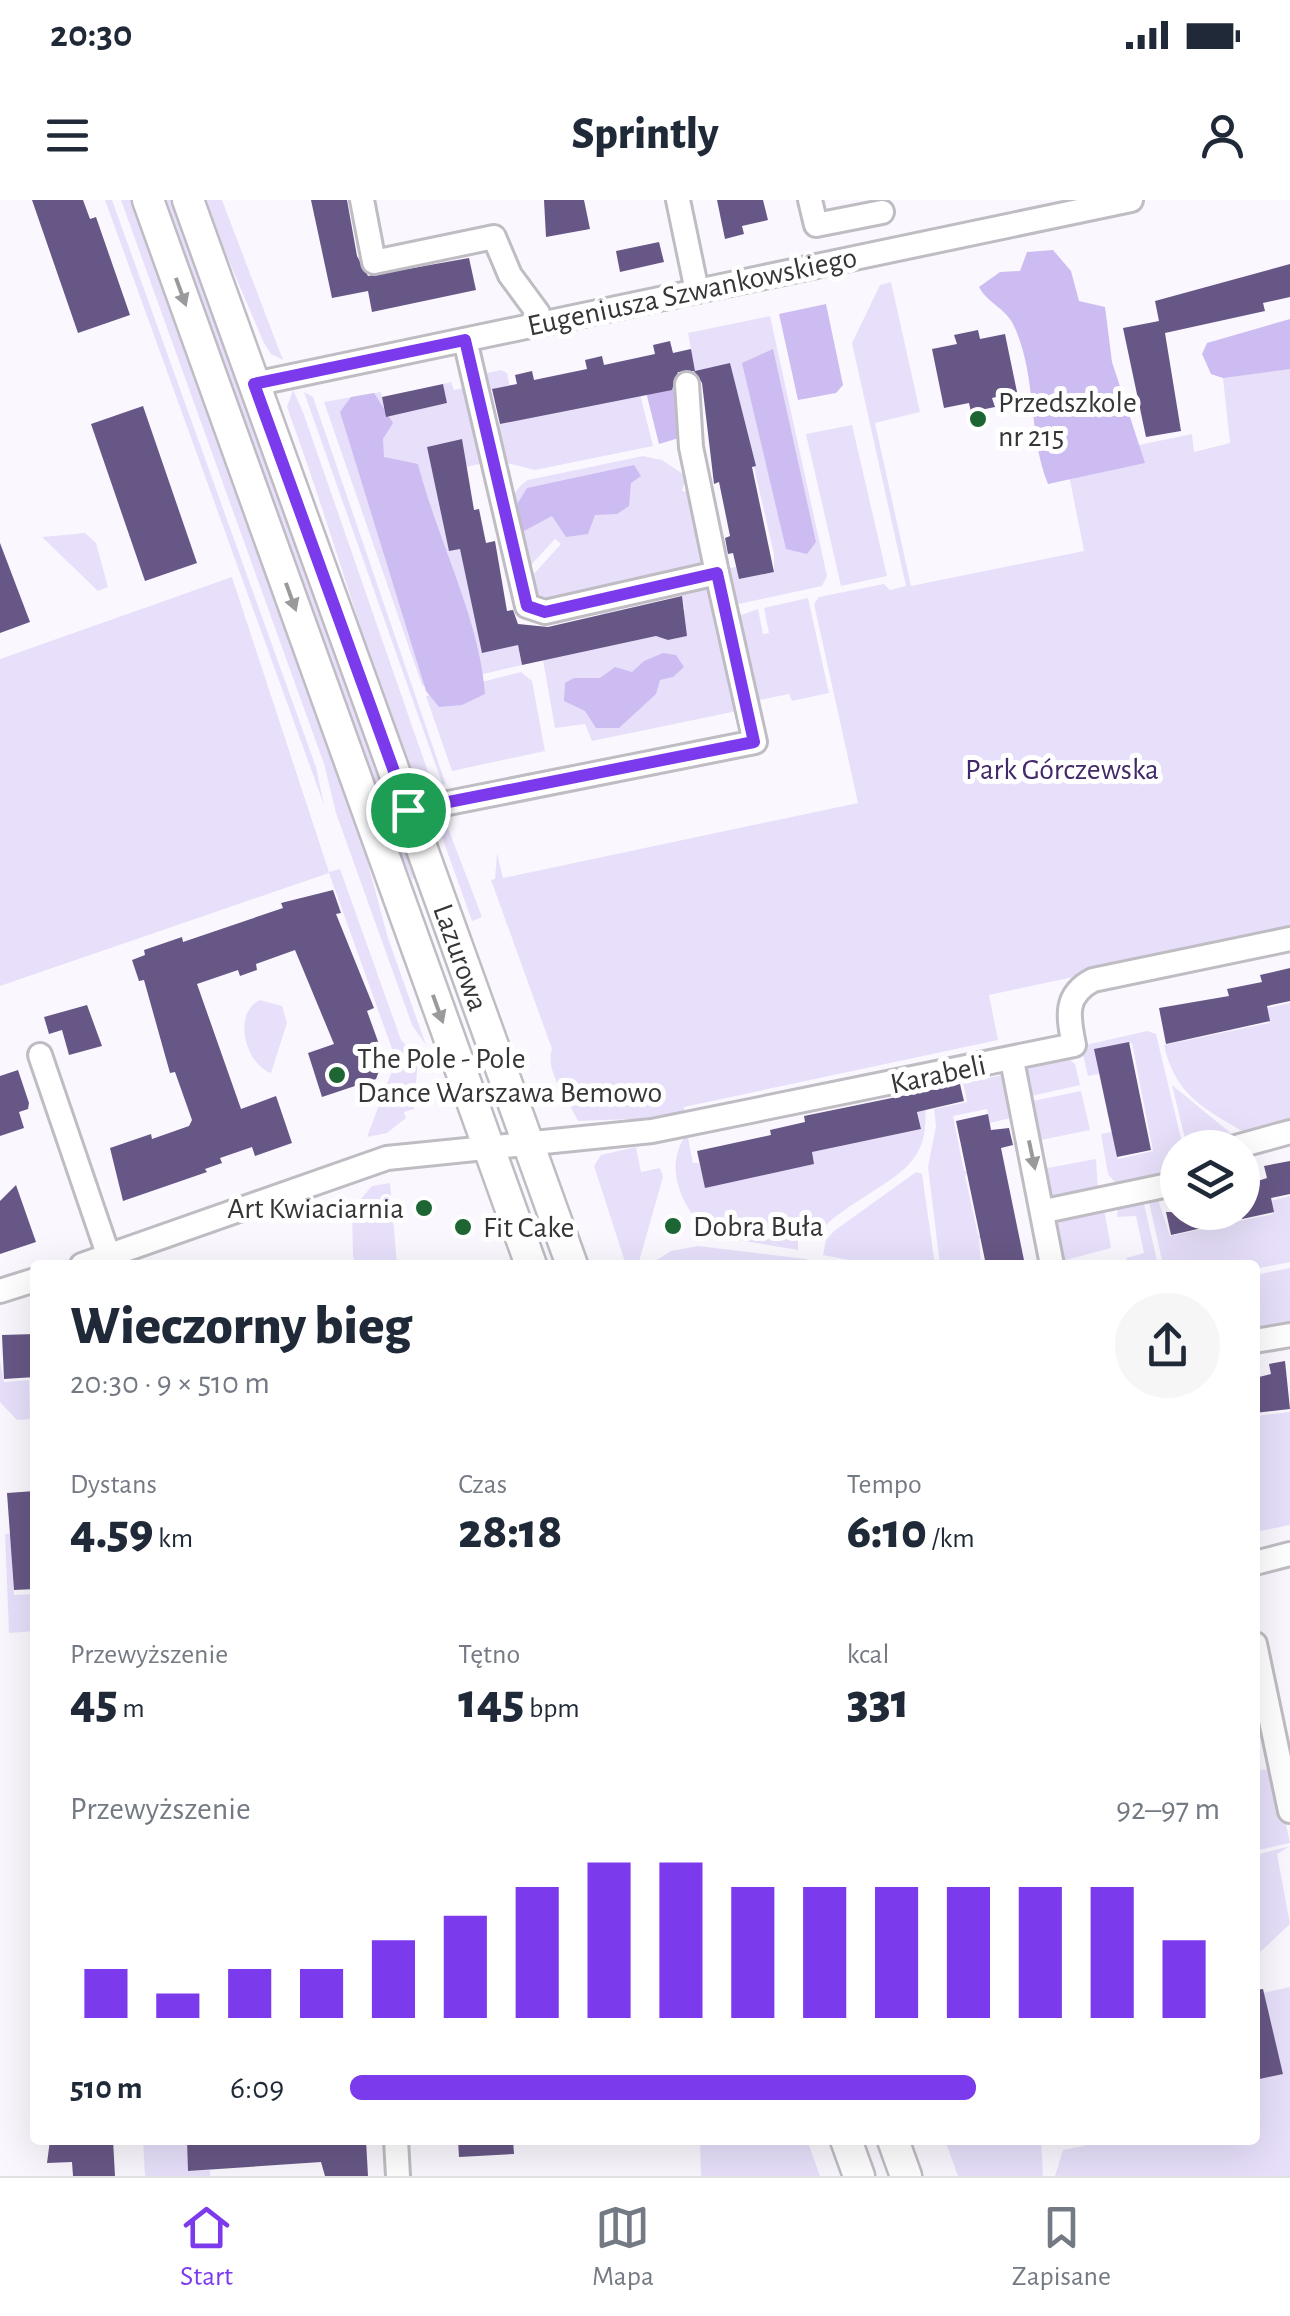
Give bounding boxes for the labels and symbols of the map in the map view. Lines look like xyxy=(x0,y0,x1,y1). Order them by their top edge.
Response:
street label: Eugeniusza Szwankowskiego xyxy=(525,242,860,342)
one-way arrow xyxy=(174,277,189,307)
place label: Przedszkole nr 215 xyxy=(998,388,1137,452)
marker: Przedszkole nr 215 xyxy=(967,408,989,430)
one-way arrow xyxy=(284,583,299,613)
park label: Park Górczewska xyxy=(965,755,1159,785)
pin xyxy=(366,768,451,853)
street label: Lazurowa xyxy=(427,900,493,1015)
one-way arrow xyxy=(432,995,447,1025)
place label: The Pole - Pole Dance Warszawa Bemowo xyxy=(357,1044,662,1108)
street label: Karabeli xyxy=(888,1050,989,1100)
marker: The Pole - Pole Dance Warszawa Bemowo xyxy=(326,1064,348,1086)
one-way arrow xyxy=(1025,1140,1041,1171)
place label: Art Kwiaciarnia xyxy=(227,1194,404,1224)
marker: Art Kwiaciarnia xyxy=(413,1197,435,1219)
place label: Dobra Buła xyxy=(693,1212,824,1242)
place label: Fit Cake xyxy=(483,1213,574,1243)
marker: Dobra Buła xyxy=(662,1215,684,1237)
marker: Fit Cake xyxy=(452,1216,474,1238)

